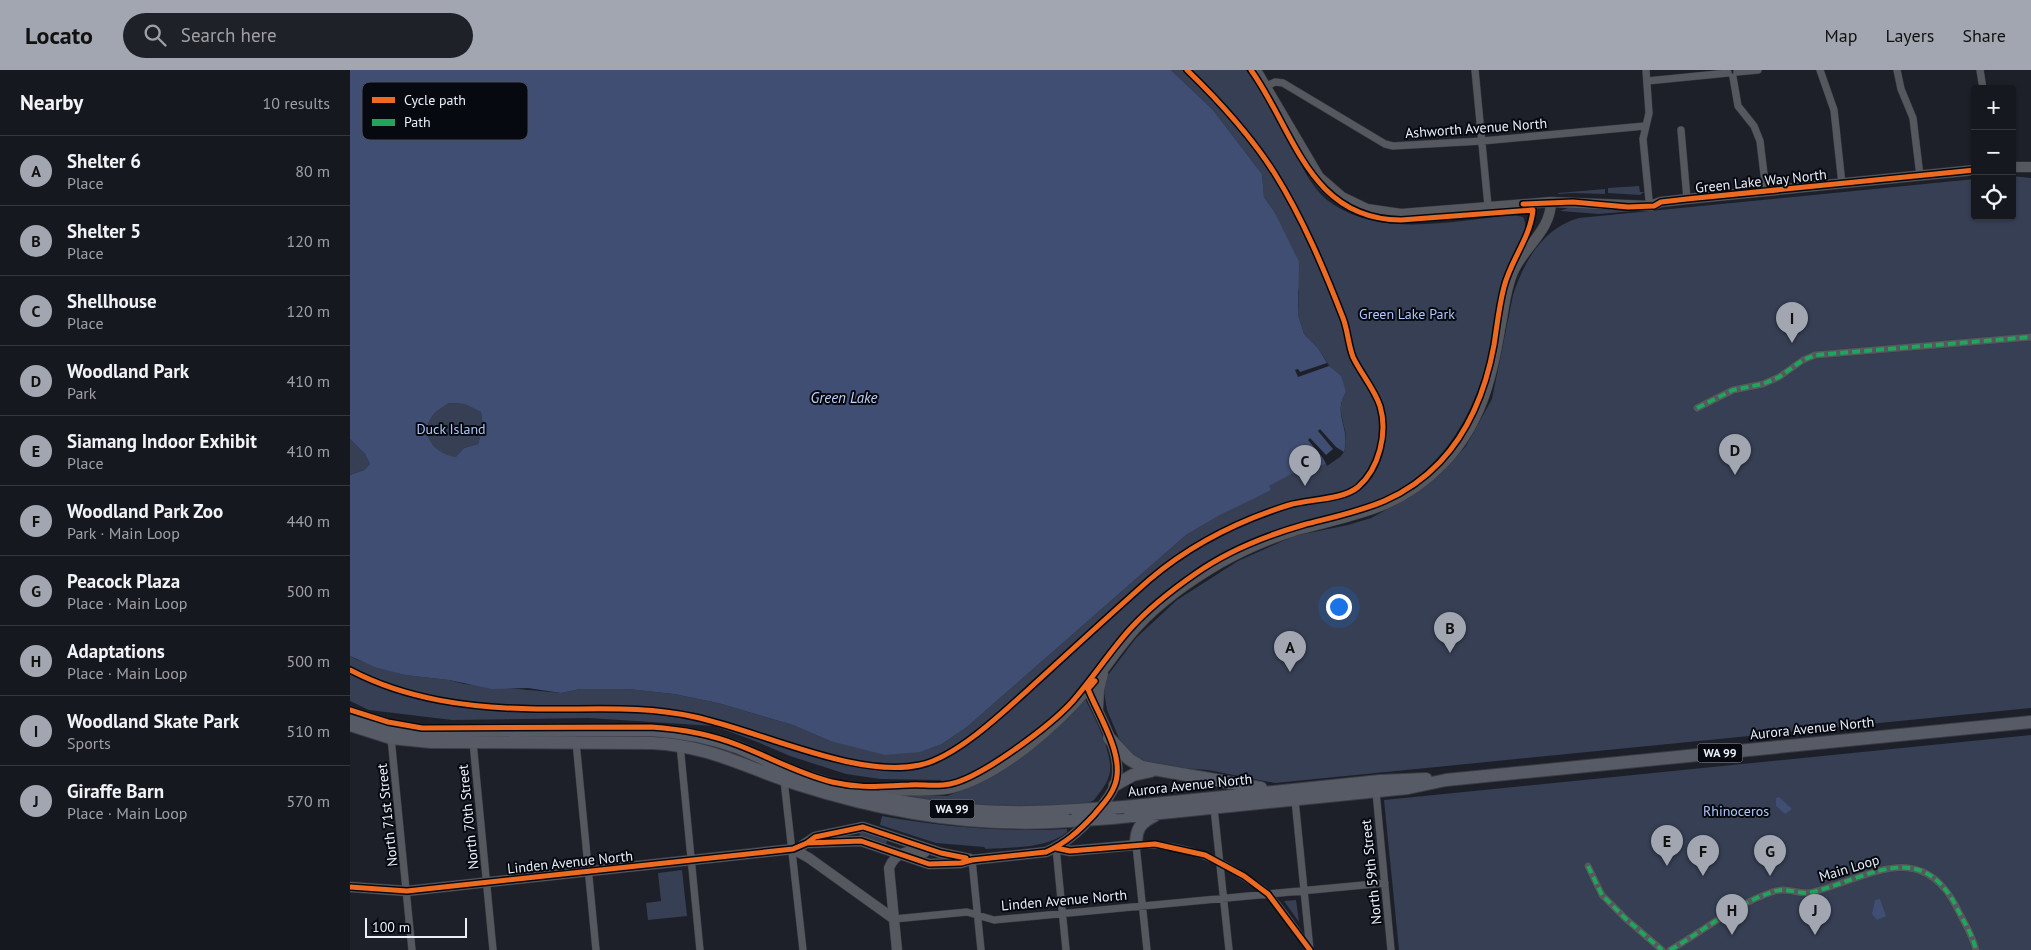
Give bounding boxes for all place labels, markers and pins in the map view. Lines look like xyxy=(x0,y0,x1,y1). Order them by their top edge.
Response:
pin: I xyxy=(1776,302,1808,343)
pin: D xyxy=(1719,434,1751,475)
pin: C xyxy=(1289,445,1321,486)
pin: B xyxy=(1434,612,1466,653)
pin: A xyxy=(1274,631,1306,672)
pin: E xyxy=(1651,825,1683,866)
pin: F xyxy=(1687,835,1719,876)
pin: G xyxy=(1754,835,1786,876)
pin: H xyxy=(1716,894,1748,935)
pin: J xyxy=(1799,894,1831,935)

